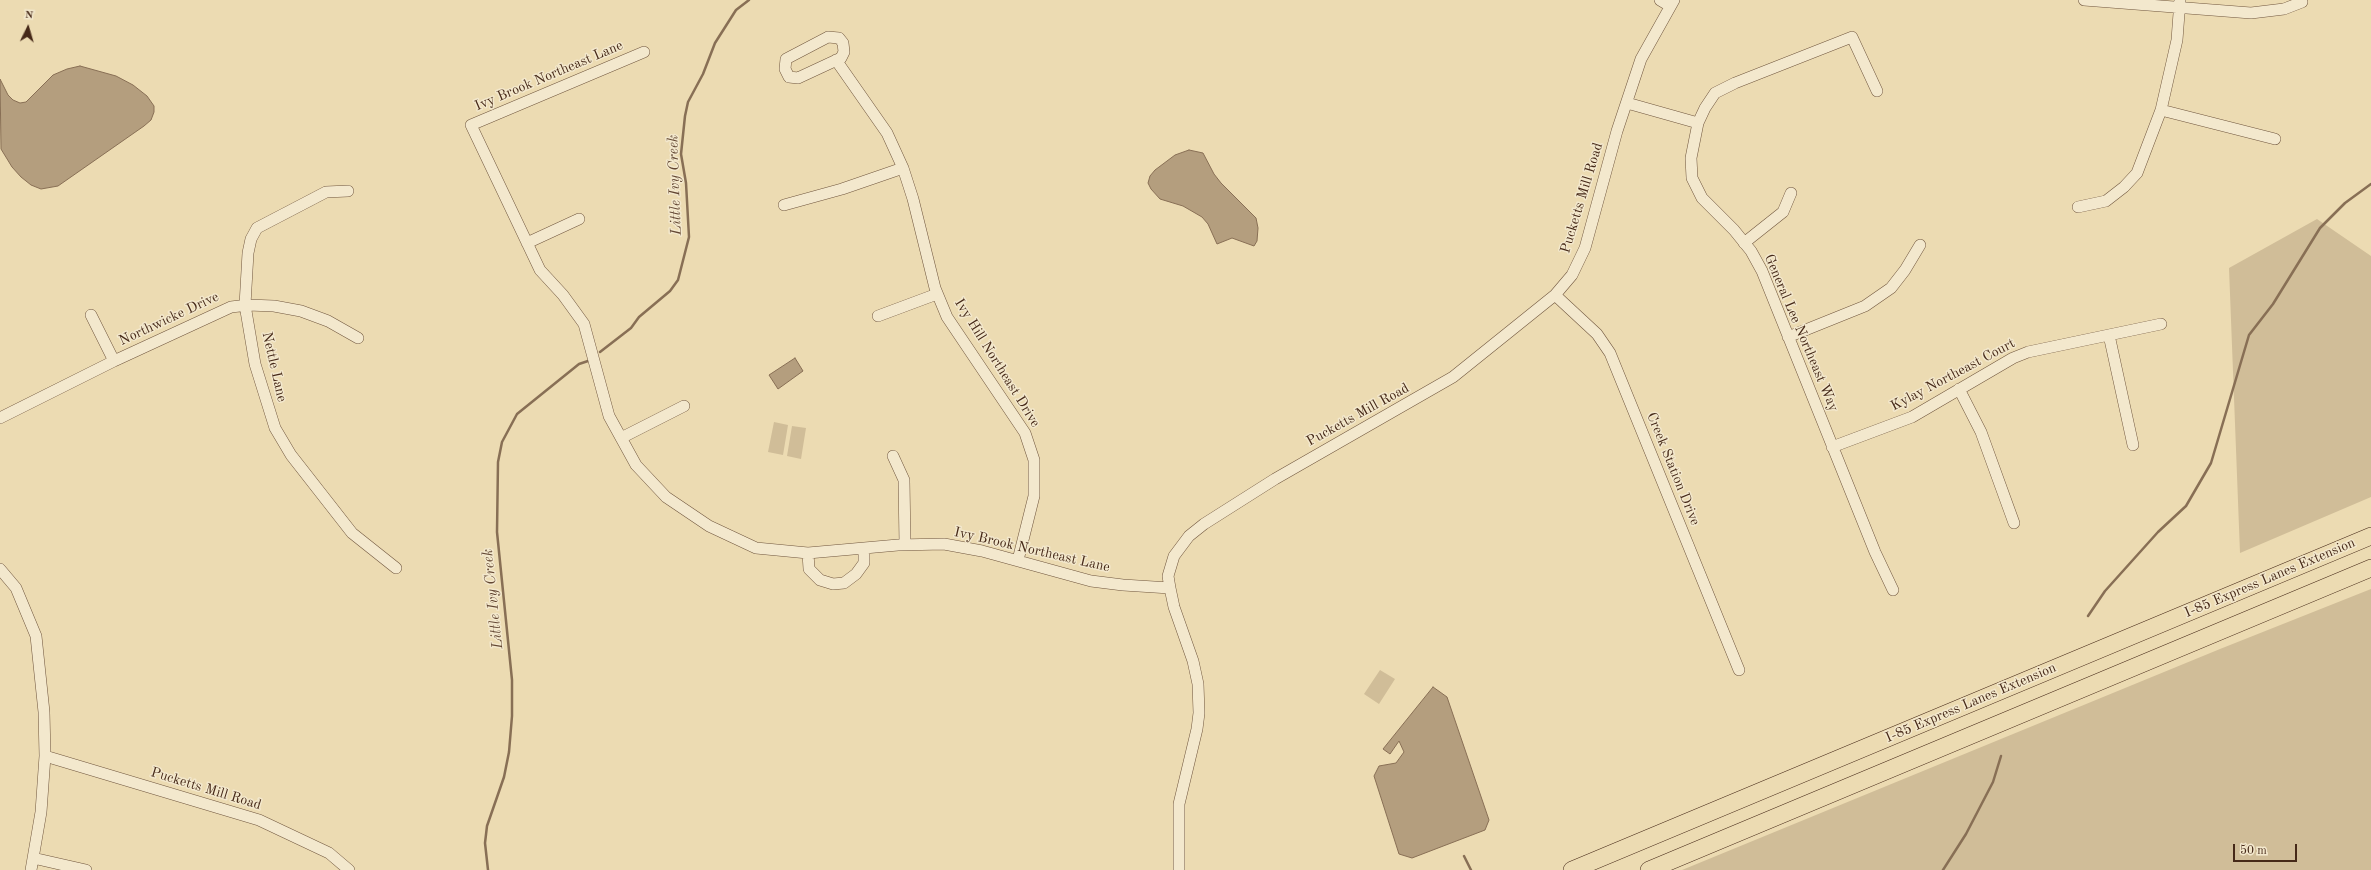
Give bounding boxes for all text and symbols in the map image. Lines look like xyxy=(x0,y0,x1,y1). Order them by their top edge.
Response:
north arrow xyxy=(8,8,48,48)
text: N xyxy=(24,10,34,21)
street label: Ivy Brook Northeast Lane xyxy=(472,37,626,115)
water label: Little Ivy Creek xyxy=(664,134,686,236)
street label: Pucketts Mill Road xyxy=(1557,141,1607,255)
street label: General Lee Northeast Way xyxy=(1760,252,1842,414)
street label: Northwicke Drive xyxy=(117,289,221,349)
street label: Ivy Hill Northeast Drive xyxy=(951,296,1043,430)
street label: Nettle Lane xyxy=(258,330,290,404)
street label: Kylay Northeast Court xyxy=(1888,335,2018,415)
street label: Pucketts Mill Road xyxy=(1304,380,1412,450)
street label: Creek Station Drive xyxy=(1643,410,1703,528)
street label: Ivy Brook Northeast Lane xyxy=(953,524,1111,576)
street label: I-85 Express Lanes Extension xyxy=(2182,534,2358,622)
water label: Little Ivy Creek xyxy=(479,548,507,650)
street label: I-85 Express Lanes Extension xyxy=(1883,659,2059,747)
street label: Pucketts Mill Road xyxy=(149,764,263,814)
scale bar xyxy=(2235,836,2299,862)
text: 50 m xyxy=(2240,845,2267,857)

